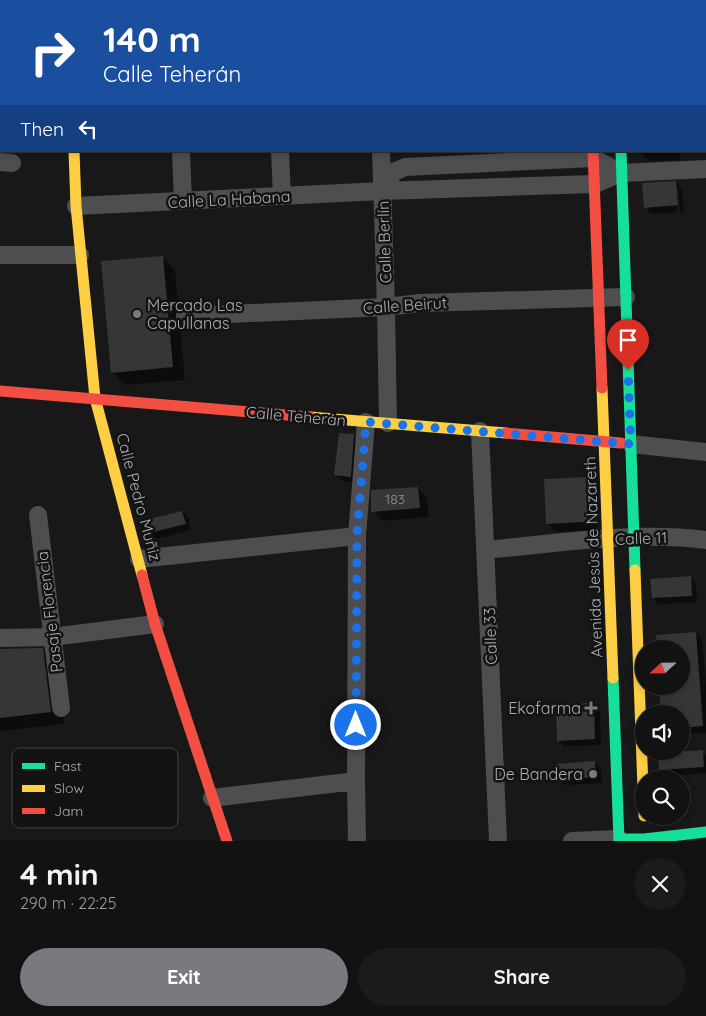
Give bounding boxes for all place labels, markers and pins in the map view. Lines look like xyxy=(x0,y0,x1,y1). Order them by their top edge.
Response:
place label: Mercado Las Capullanas xyxy=(147,295,243,333)
marker: Mercado Las Capullanas xyxy=(131,308,143,320)
pin xyxy=(607,319,649,370)
place label: Ekofarma xyxy=(508,698,581,718)
marker: Ekofarma xyxy=(585,702,597,714)
place label: De Bandera xyxy=(494,764,583,784)
marker: De Bandera xyxy=(587,768,599,780)

